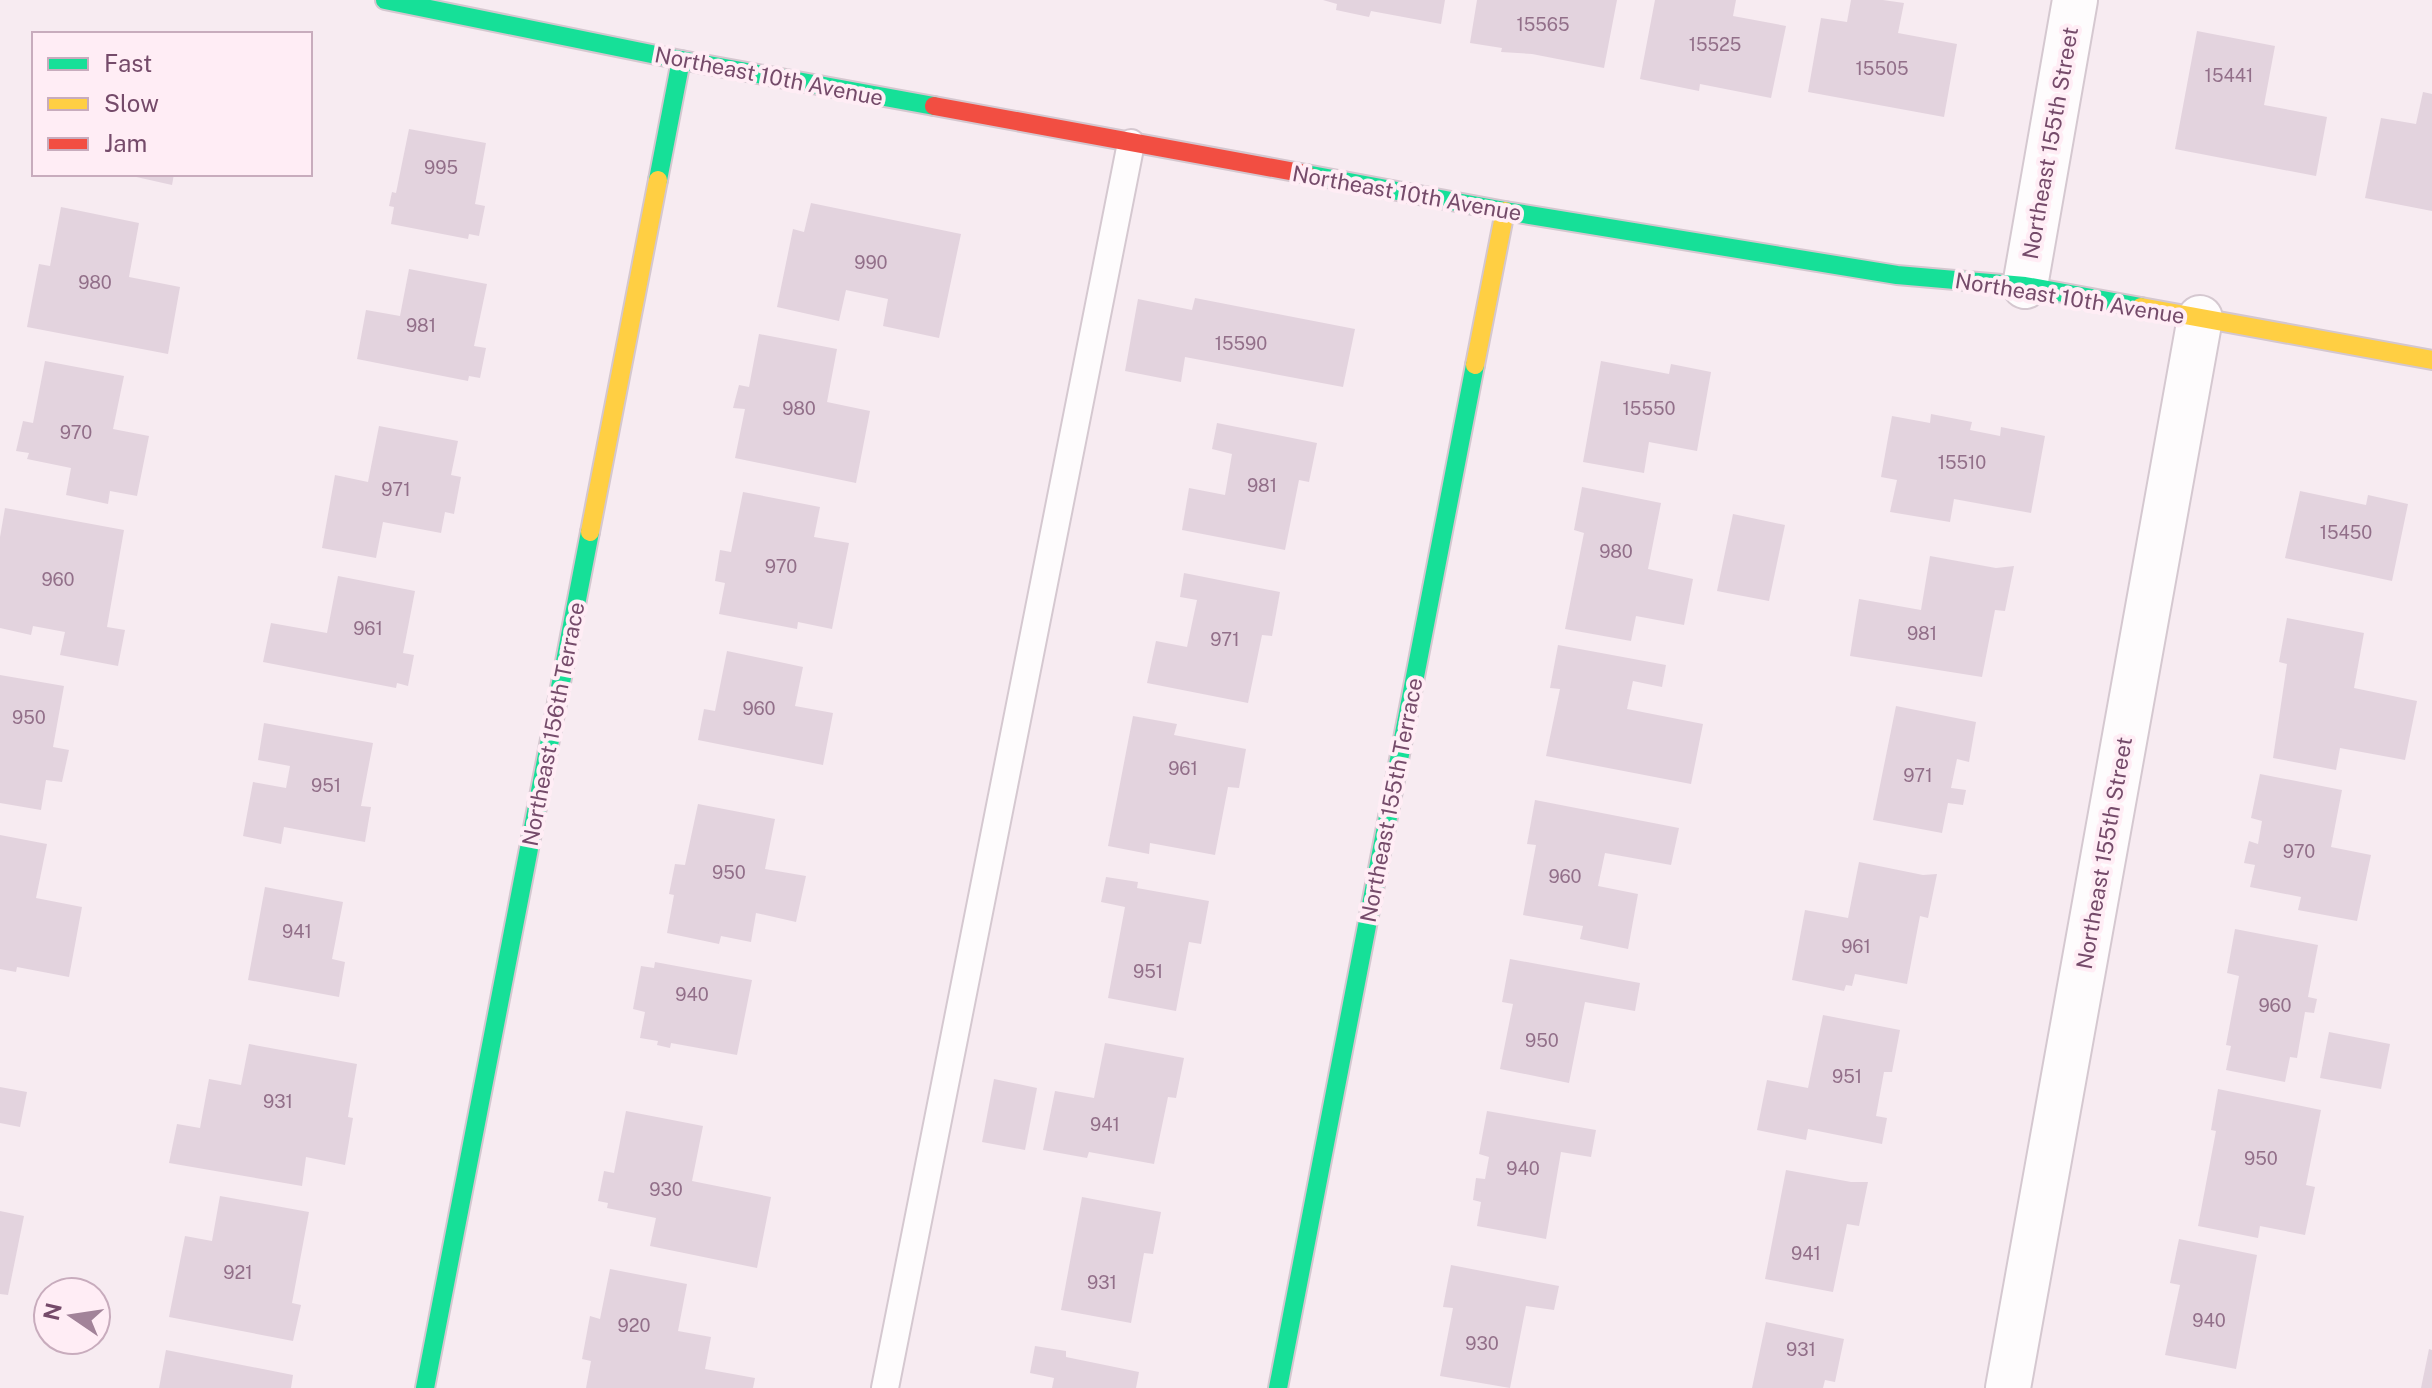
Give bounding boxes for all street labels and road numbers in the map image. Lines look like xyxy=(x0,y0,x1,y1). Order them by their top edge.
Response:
street label: Northeast 155th Street xyxy=(2017,25,2083,261)
street label: Northeast 10th Avenue xyxy=(653,41,885,111)
street label: Northeast 10th Avenue xyxy=(1290,160,1524,226)
street label: Northeast 10th Avenue xyxy=(1953,267,2187,329)
street label: Northeast 156th Terrace xyxy=(517,600,589,848)
street label: Northeast 155th Terrace xyxy=(1355,676,1427,924)
street label: Northeast 155th Street xyxy=(2071,735,2137,971)

